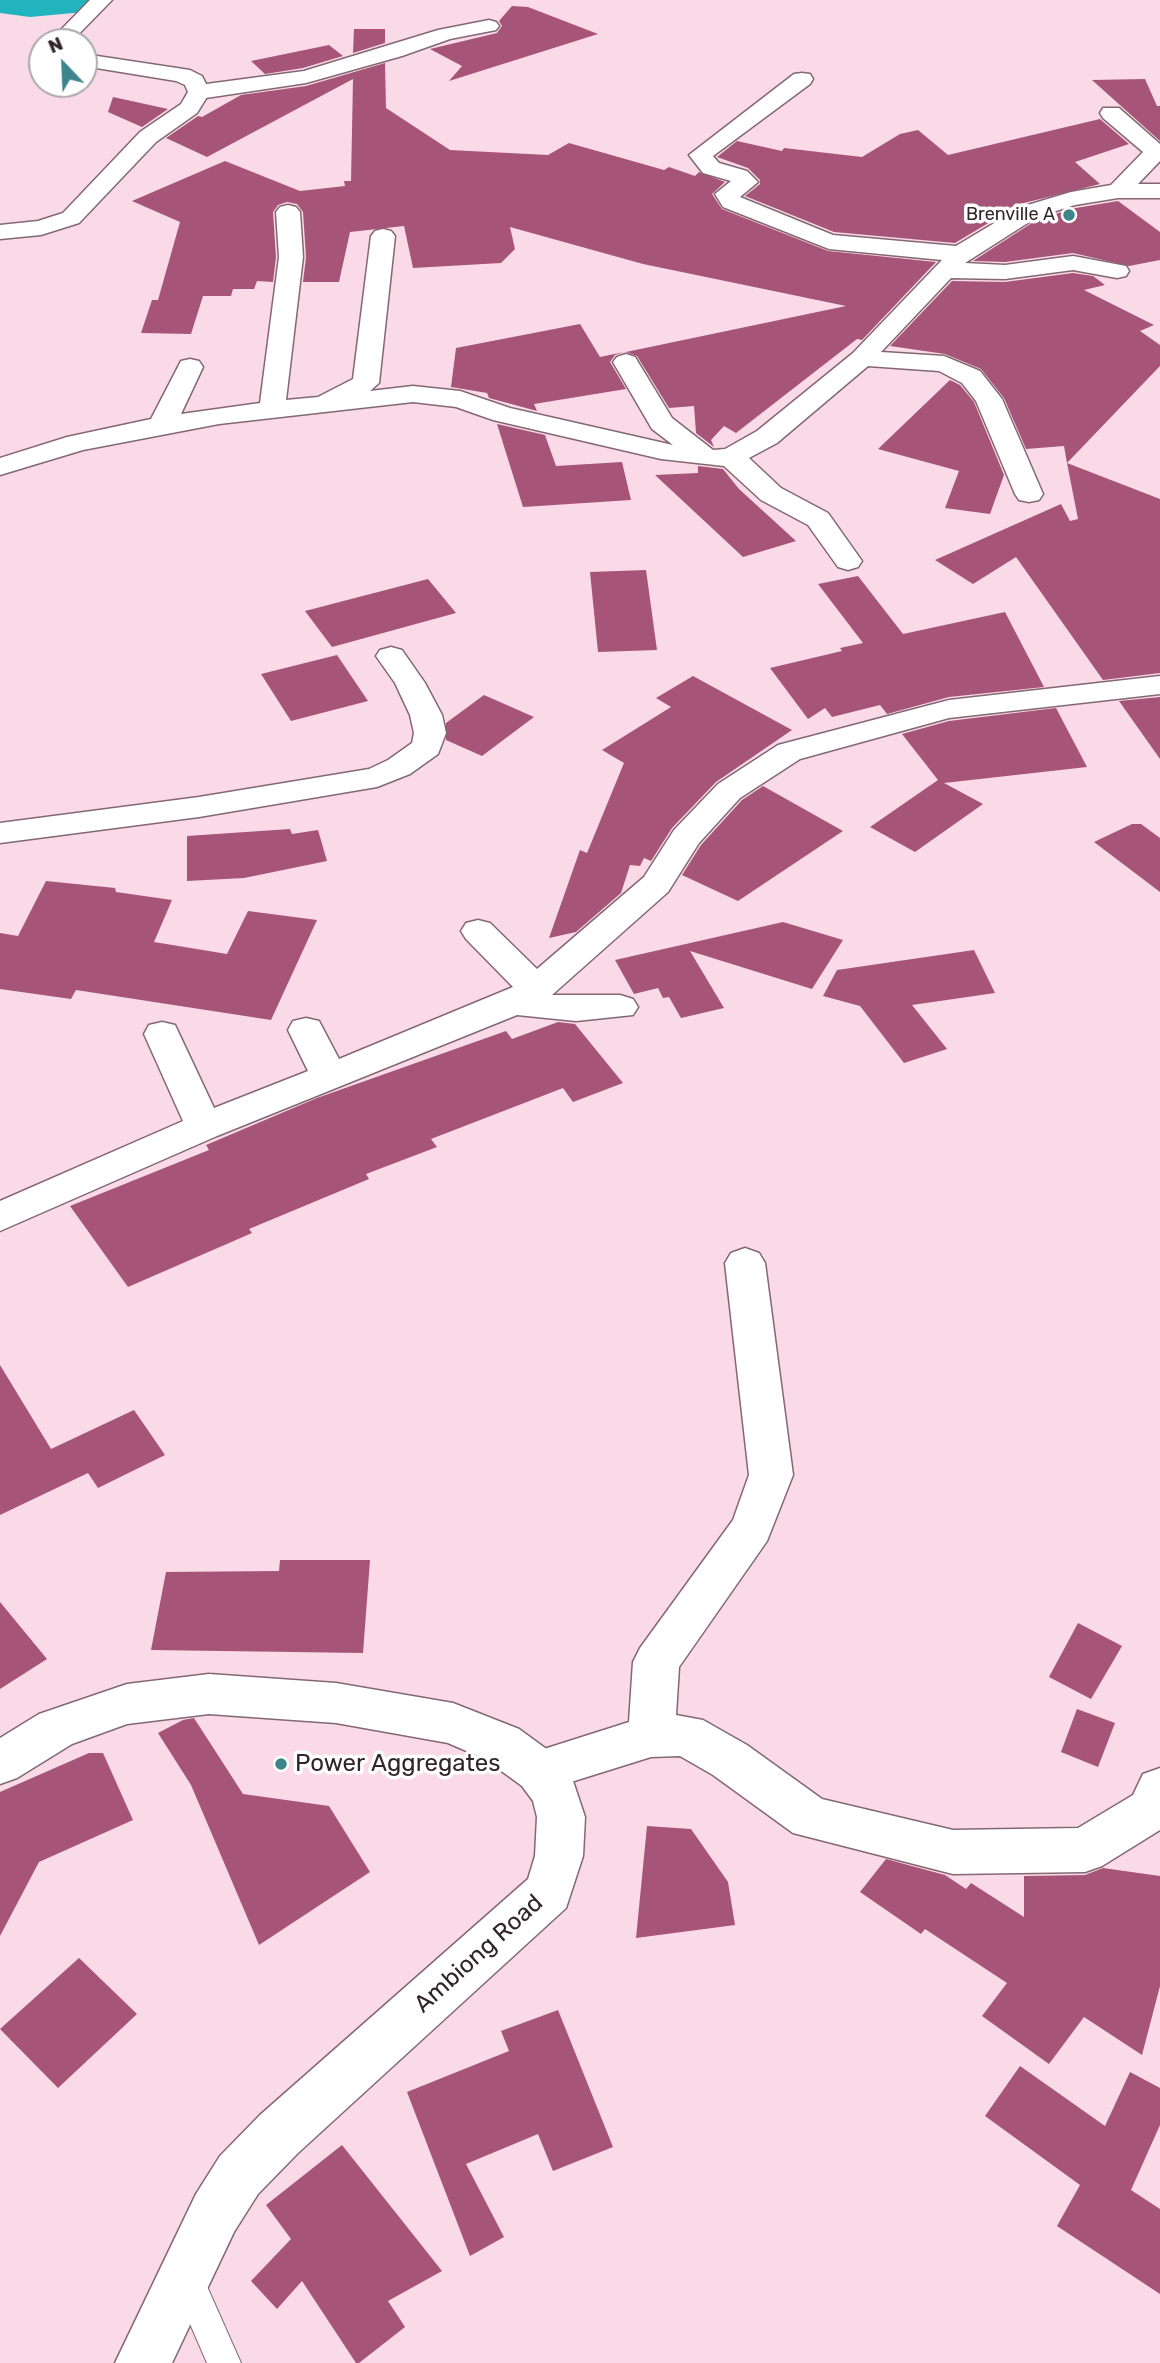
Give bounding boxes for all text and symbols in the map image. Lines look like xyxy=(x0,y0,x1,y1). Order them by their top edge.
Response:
north arrow xyxy=(28,28,98,98)
text: N xyxy=(45,32,66,58)
place label: Brenville A xyxy=(966,204,1055,226)
marker: Brenville A xyxy=(1061,207,1077,223)
place label: Power Aggregates xyxy=(295,1750,500,1778)
marker: Power Aggregates xyxy=(273,1756,289,1772)
street label: Ambiong Road xyxy=(409,1889,549,2019)

